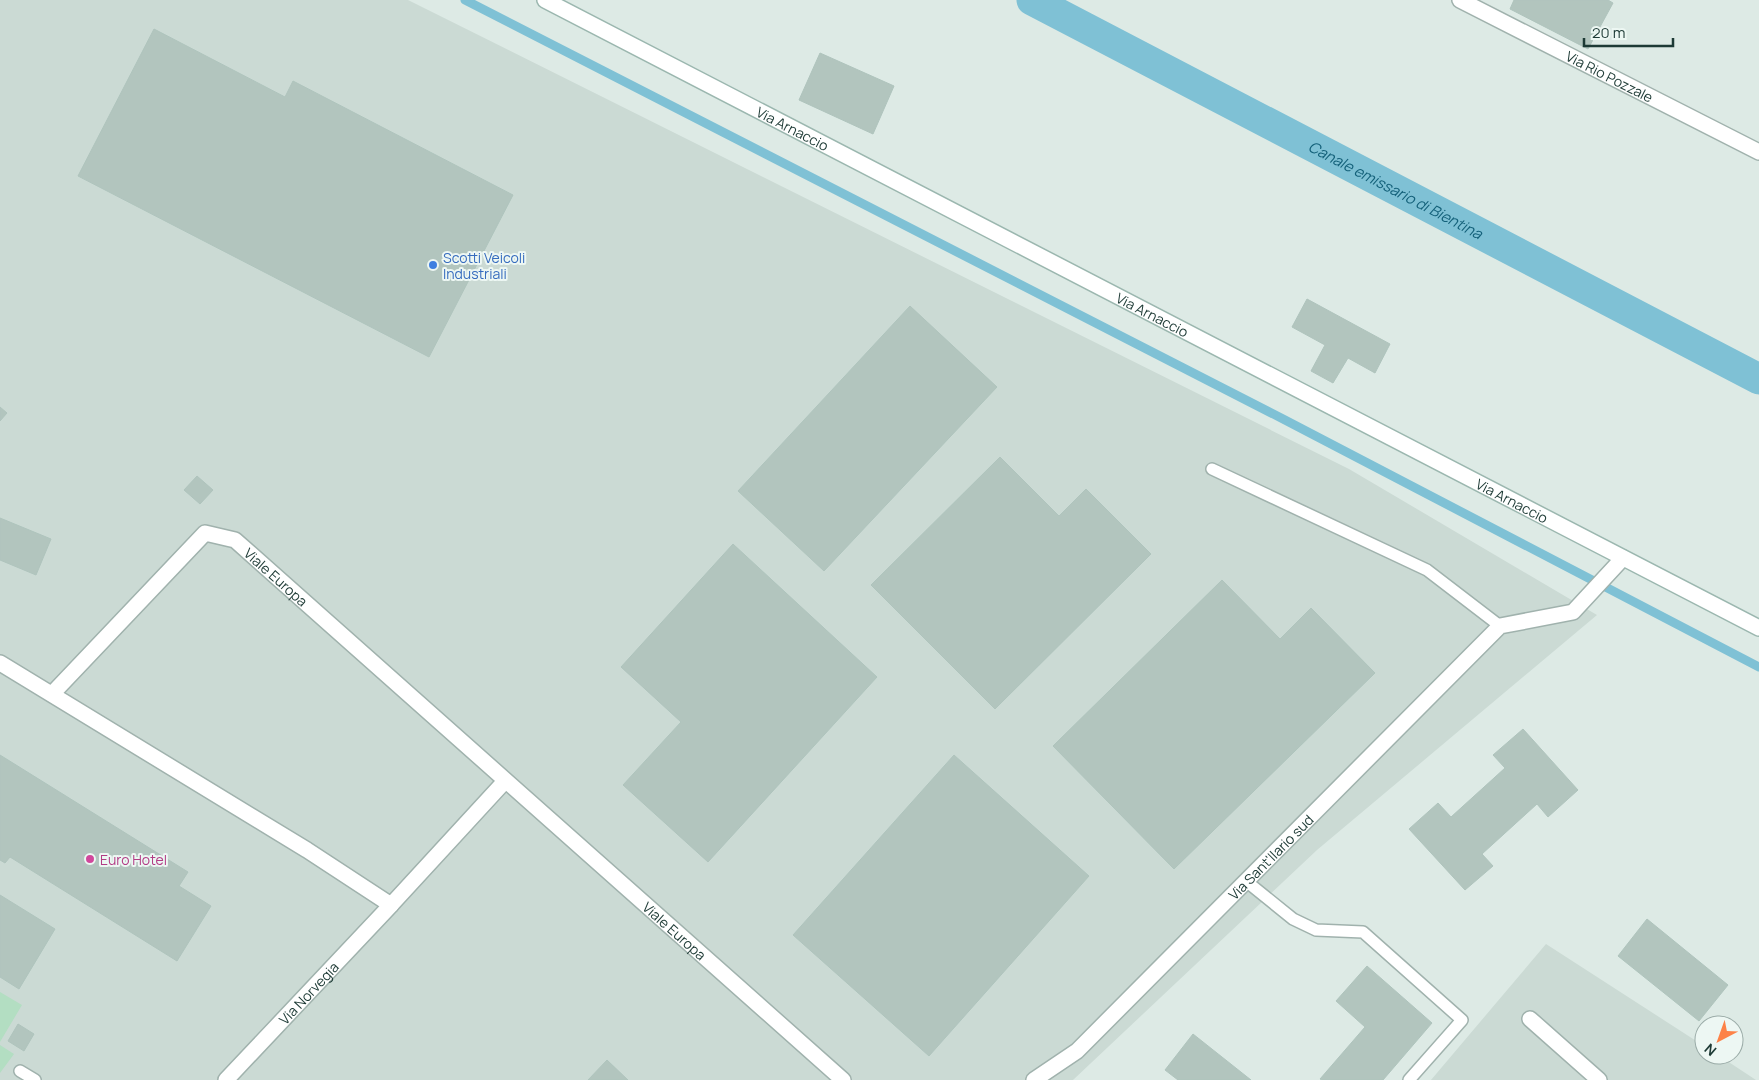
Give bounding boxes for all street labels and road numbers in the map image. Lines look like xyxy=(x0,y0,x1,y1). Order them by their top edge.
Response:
street label: Via Rio Pozzale xyxy=(1563,46,1657,106)
street label: Via Arnaccio xyxy=(753,102,832,155)
street label: Via Arnaccio xyxy=(1113,288,1192,341)
street label: Via Arnaccio xyxy=(1473,474,1552,527)
street label: Viale Europa xyxy=(240,543,312,610)
street label: Via Sant'Ilario sud xyxy=(1224,810,1317,904)
street label: Viale Europa xyxy=(639,897,711,964)
street label: Via Norvegia xyxy=(274,957,342,1028)

